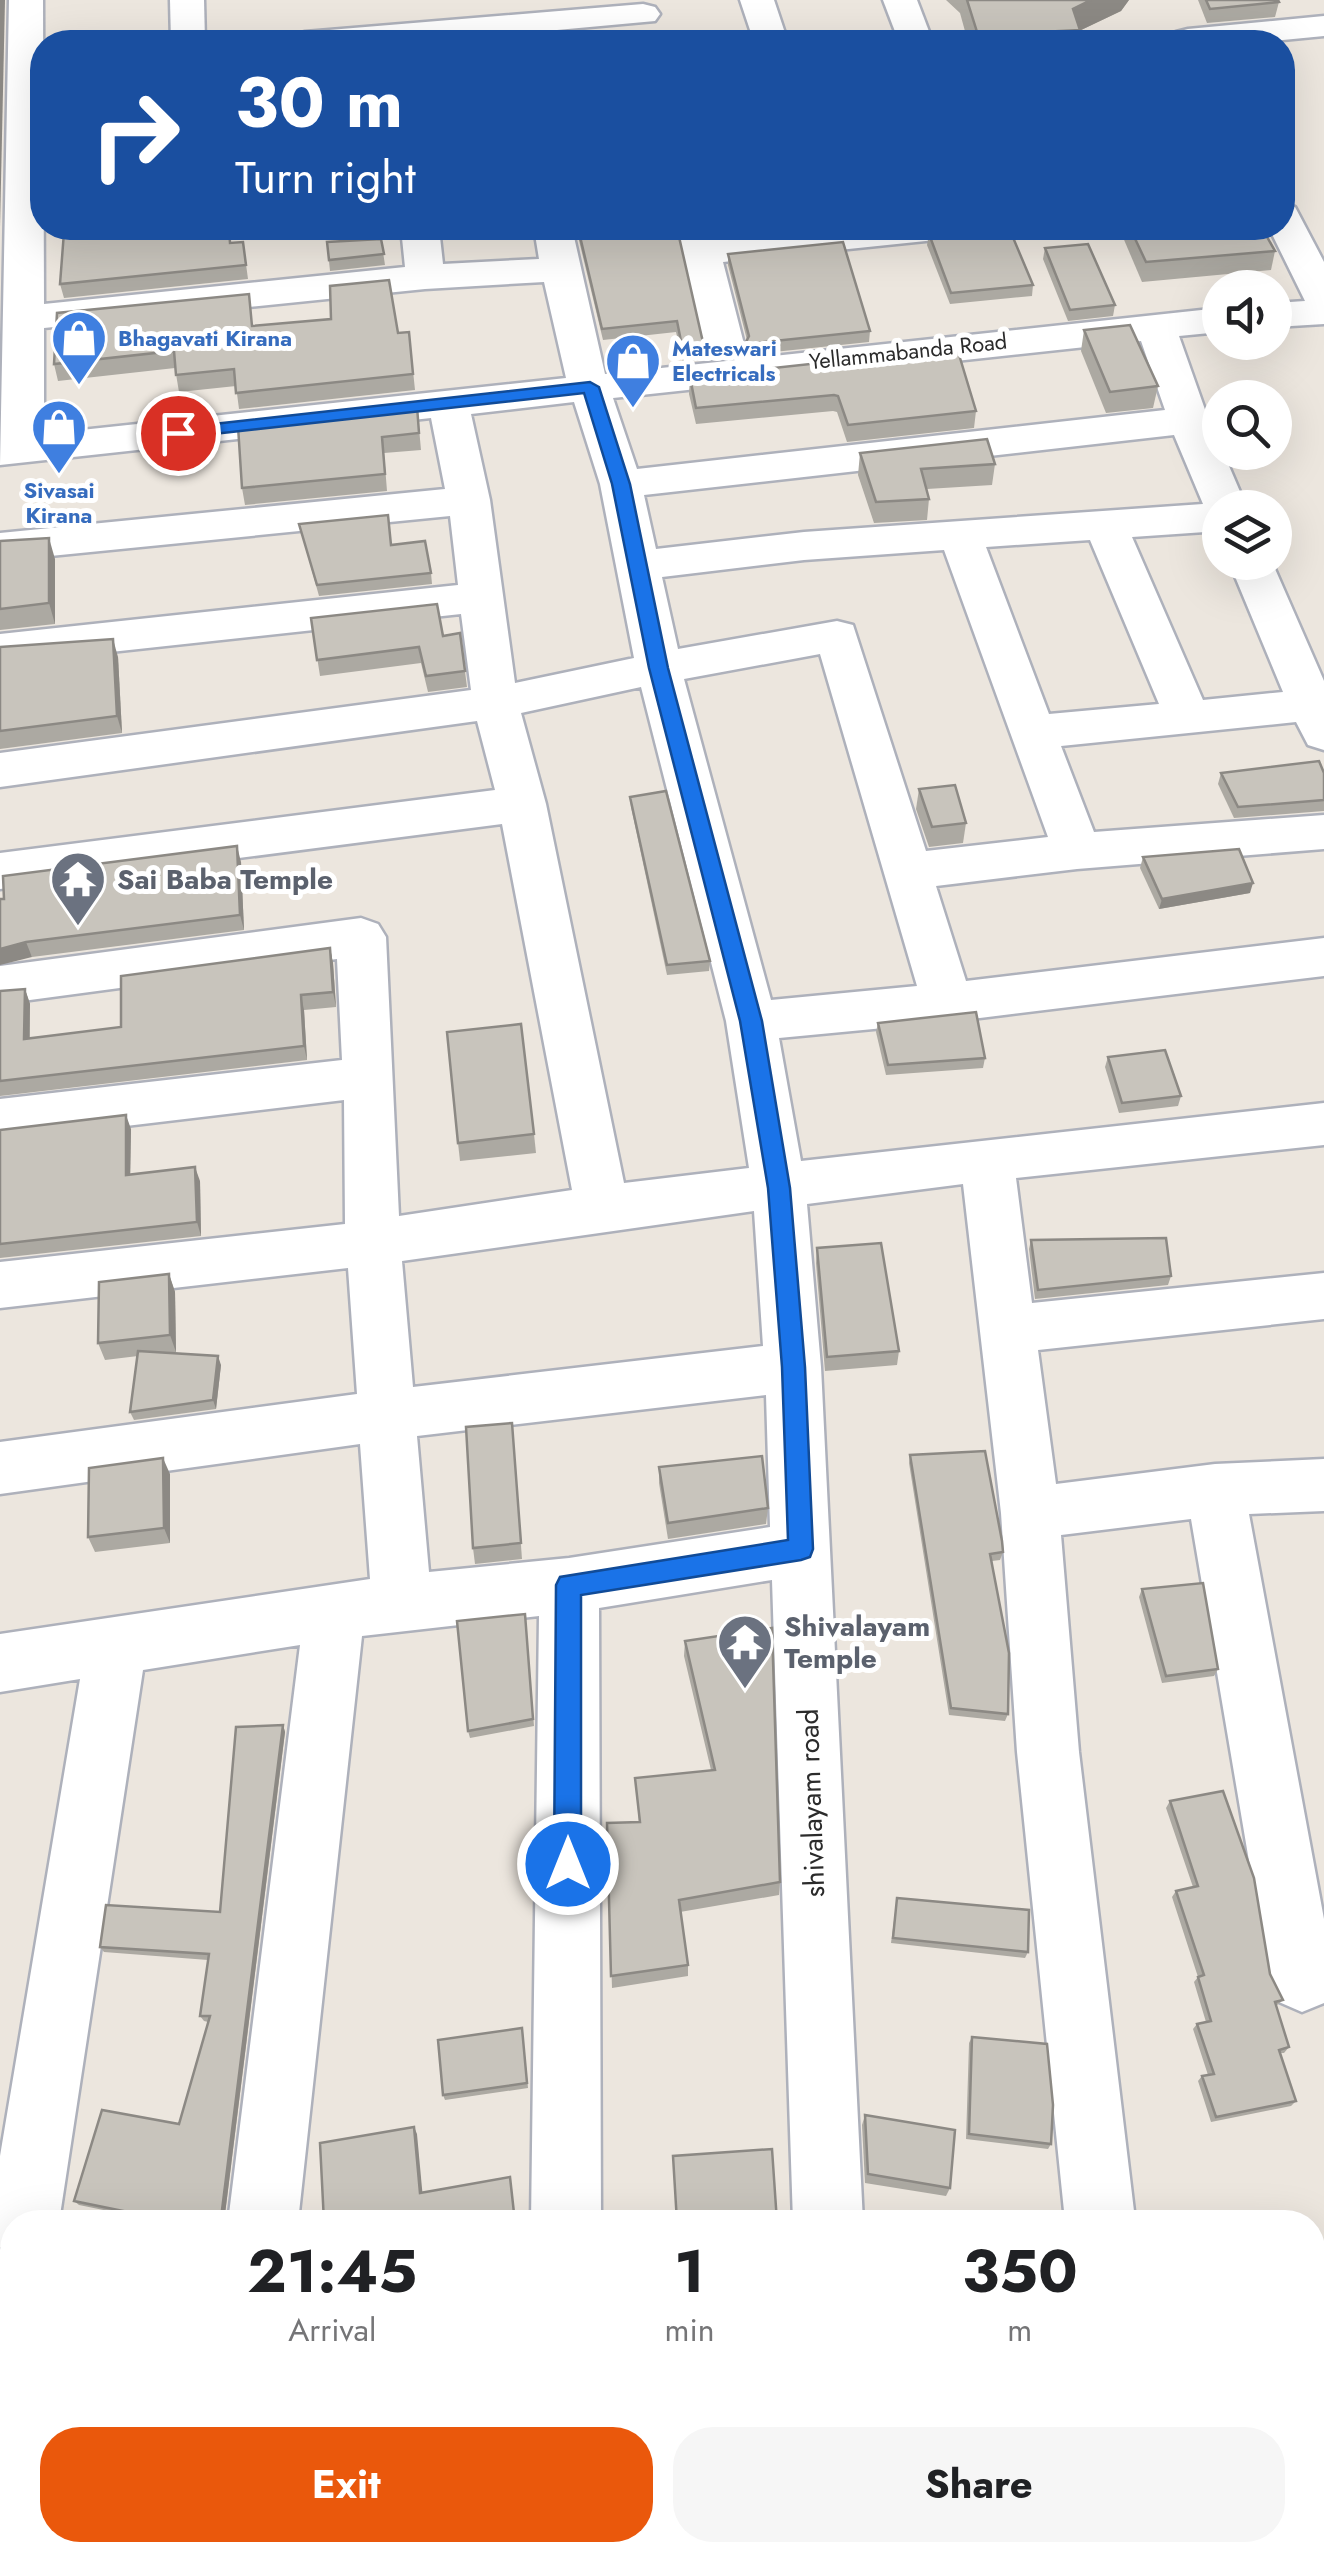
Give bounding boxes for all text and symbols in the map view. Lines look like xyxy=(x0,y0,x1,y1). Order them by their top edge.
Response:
text: 30 m xyxy=(235,52,403,153)
icon: right xyxy=(70,70,200,200)
text: Turn right xyxy=(235,145,416,210)
map controls xyxy=(1202,270,1292,580)
button: sound xyxy=(1202,270,1292,360)
shop icon: Bhagavati Kirana xyxy=(49,308,109,387)
place label: Bhagavati Kirana xyxy=(118,322,292,354)
street label: Yellammabanda Road xyxy=(807,325,1009,377)
shop icon: Mateswari Electricals xyxy=(603,331,663,410)
place label: Mateswari Electricals xyxy=(672,332,777,389)
button: search xyxy=(1202,380,1292,470)
pin xyxy=(136,391,221,476)
shop icon: Sivasai Kirana xyxy=(29,397,89,476)
icon: arrive xyxy=(151,406,206,461)
place label: Sivasai Kirana xyxy=(23,474,95,531)
button: layers xyxy=(1202,490,1292,580)
temple icon: Sai Baba Temple xyxy=(48,849,108,928)
place label: Sai Baba Temple xyxy=(117,859,333,900)
place label: Shivalayam Temple xyxy=(784,1606,930,1679)
temple icon: Shivalayam Temple xyxy=(715,1612,775,1691)
street label: shivalayam road xyxy=(788,1708,835,1898)
position arrow xyxy=(516,1812,620,1916)
text: 21:45 xyxy=(247,2228,417,2315)
text: 1 xyxy=(674,2228,705,2315)
text: 350 xyxy=(962,2228,1078,2315)
text: Arrival xyxy=(288,2307,376,2353)
text: min xyxy=(665,2307,715,2353)
text: m xyxy=(1007,2307,1032,2353)
button: Exit xyxy=(40,2427,653,2542)
button: Share xyxy=(673,2427,1285,2542)

